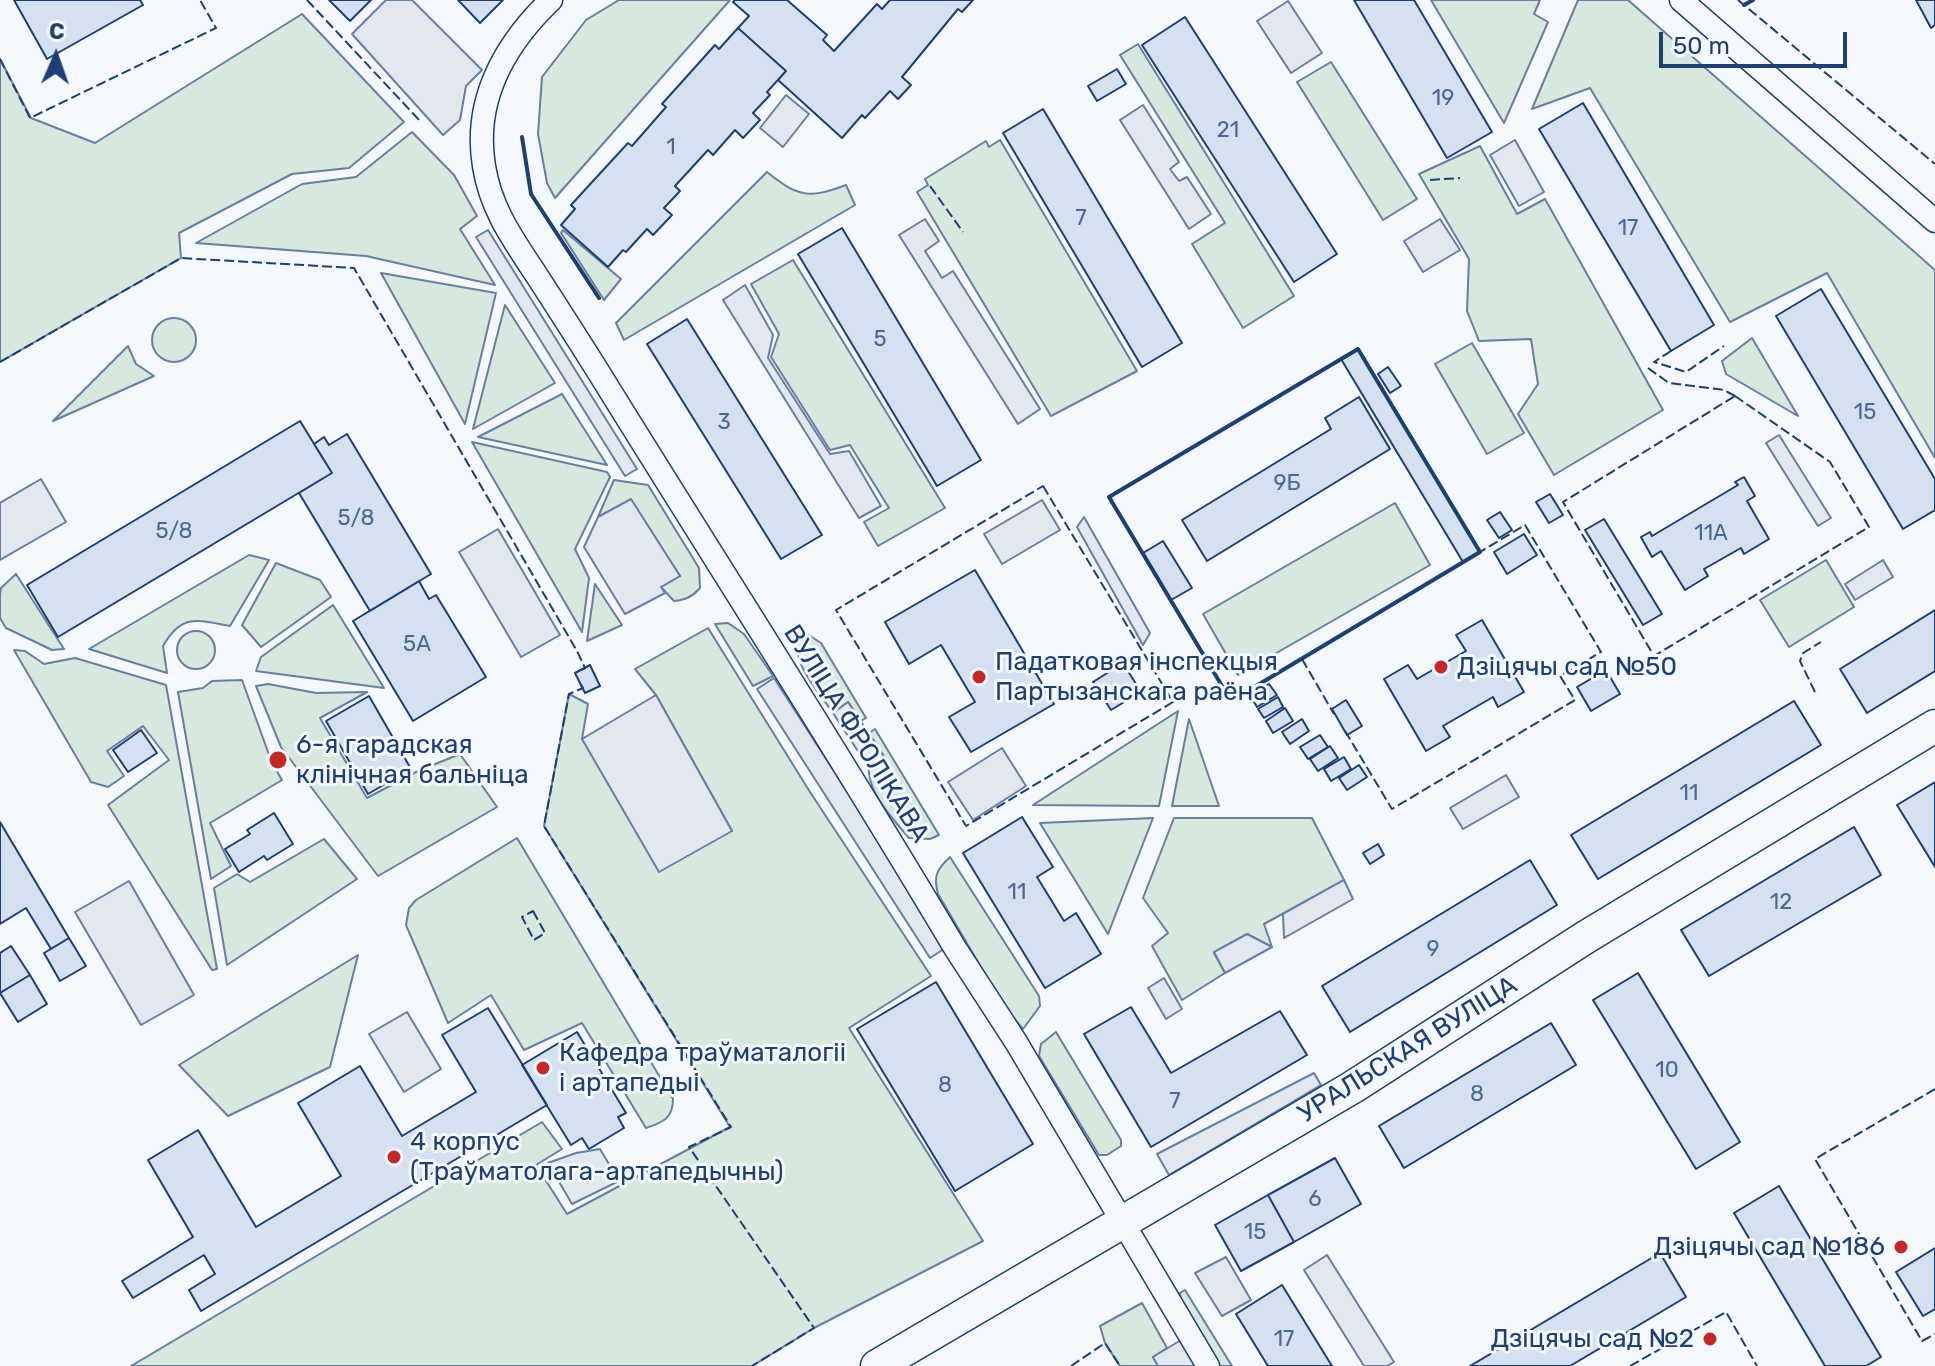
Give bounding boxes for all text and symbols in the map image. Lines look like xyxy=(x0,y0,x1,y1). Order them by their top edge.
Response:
north arrow xyxy=(16,16,96,96)
scale bar xyxy=(1663,16,1851,66)
text: С xyxy=(49,18,65,45)
text: 50 m xyxy=(1673,32,1730,60)
house number: 19 xyxy=(1432,86,1454,112)
house number: 21 xyxy=(1217,118,1239,144)
house number: 1 xyxy=(666,135,676,161)
house number: 7 xyxy=(1075,206,1087,232)
house number: 17 xyxy=(1618,216,1638,242)
house number: 5 xyxy=(873,327,887,353)
house number: 15 xyxy=(1854,400,1876,426)
house number: 3 xyxy=(717,410,731,436)
house number: 9Б xyxy=(1273,471,1301,497)
house number: 5/8 xyxy=(337,506,375,532)
house number: 5/8 xyxy=(155,519,193,545)
house number: 11А xyxy=(1694,521,1728,547)
street label: ВУЛІЦА ФРОЛІКАВА xyxy=(776,619,936,849)
house number: 5А xyxy=(403,632,431,658)
place label: Падатковая інспекцыя Партызанскага раёна xyxy=(995,646,1278,708)
place label: Дзіцячы сад №50 xyxy=(1457,651,1677,683)
marker: Дзіцячы сад №50 xyxy=(1432,658,1450,676)
marker: Падатковая інспекцыя Партызанскага раёна xyxy=(970,668,988,686)
place label: 6-я гарадская клінічная бальніца xyxy=(296,729,529,790)
marker: 6-я гарадская клінічная бальніца xyxy=(267,749,289,771)
house number: 11 xyxy=(1680,781,1698,807)
house number: 11 xyxy=(1008,880,1026,906)
house number: 12 xyxy=(1770,890,1792,916)
house number: 9 xyxy=(1426,937,1440,963)
street label: УРАЛЬСКАЯ ВУЛІЦА xyxy=(1293,970,1523,1130)
place label: Кафедра траўматалогіі і артапедыі xyxy=(559,1037,846,1098)
house number: 10 xyxy=(1655,1058,1679,1084)
marker: Кафедра траўматалогіі і артапедыі xyxy=(534,1059,552,1077)
house number: 8 xyxy=(938,1073,952,1099)
house number: 8 xyxy=(1470,1082,1484,1108)
house number: 7 xyxy=(1169,1089,1181,1115)
place label: 4 корпус (Траўматолага-артапедычны) xyxy=(410,1126,784,1188)
marker: 4 корпус (Траўматолага-артапедычны) xyxy=(385,1148,403,1166)
house number: 6 xyxy=(1308,1187,1322,1213)
house number: 15 xyxy=(1244,1220,1266,1246)
place label: Дзіцячы сад №186 xyxy=(1654,1231,1885,1263)
marker: Дзіцячы сад №186 xyxy=(1892,1238,1910,1256)
place label: Дзіцячы сад №2 xyxy=(1491,1323,1694,1355)
house number: 17 xyxy=(1274,1327,1294,1353)
marker: Дзіцячы сад №2 xyxy=(1701,1330,1719,1348)

